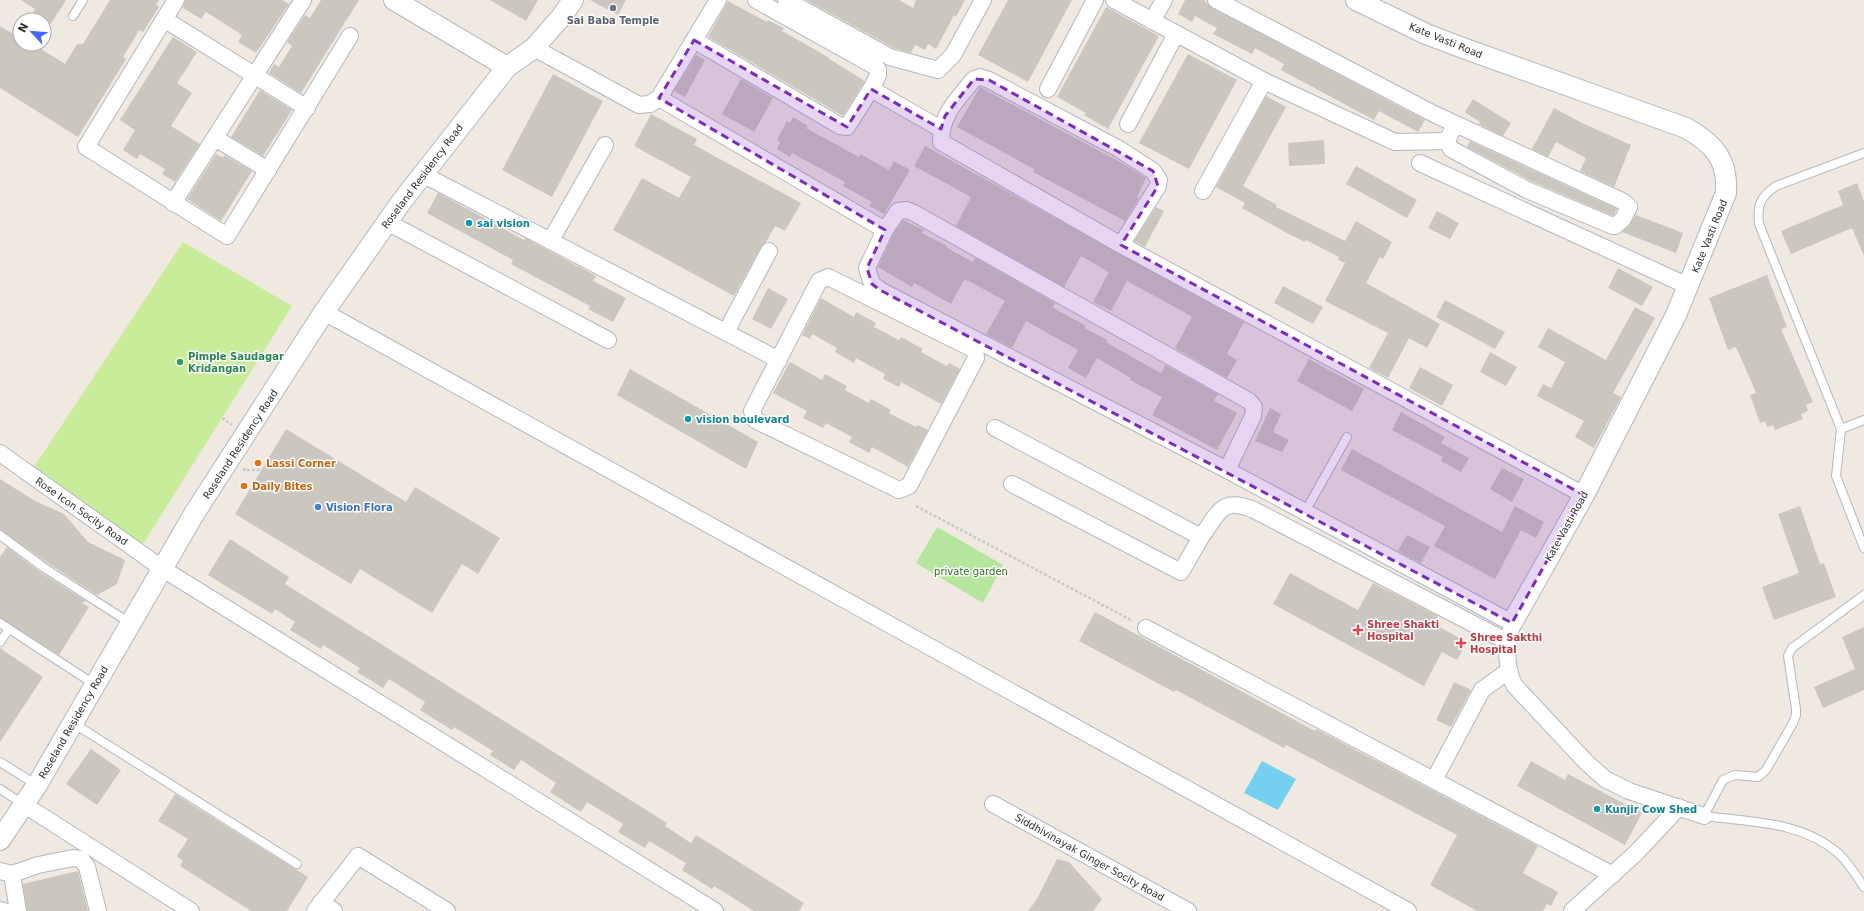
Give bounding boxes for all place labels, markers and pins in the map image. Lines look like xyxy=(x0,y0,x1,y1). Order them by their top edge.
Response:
marker: Sai Baba Temple xyxy=(608,3,618,13)
place label: Sai Baba Temple xyxy=(567,15,660,26)
marker: sai vision xyxy=(464,218,474,228)
place label: sai vision xyxy=(477,218,530,229)
place label: Pimple Saudagar Kridangan xyxy=(188,351,284,374)
marker: Pimple Saudagar Kridangan xyxy=(175,357,185,367)
marker: vision boulevard xyxy=(683,414,693,424)
place label: vision boulevard xyxy=(696,414,790,425)
marker: Lassi Corner xyxy=(253,458,263,468)
place label: Lassi Corner xyxy=(266,458,336,469)
marker: Daily Bites xyxy=(239,481,249,491)
place label: Daily Bites xyxy=(252,481,313,492)
marker: Vision Flora xyxy=(313,502,323,512)
place label: Vision Flora xyxy=(326,502,393,513)
place label: Shree Shakti Hospital xyxy=(1367,619,1439,642)
marker: Shree Shakti Hospital xyxy=(1352,624,1364,636)
place label: Shree Sakthi Hospital xyxy=(1470,632,1542,655)
marker: Shree Sakthi Hospital xyxy=(1455,637,1467,649)
marker: Kunjir Cow Shed xyxy=(1592,804,1602,814)
place label: Kunjir Cow Shed xyxy=(1605,804,1697,815)

